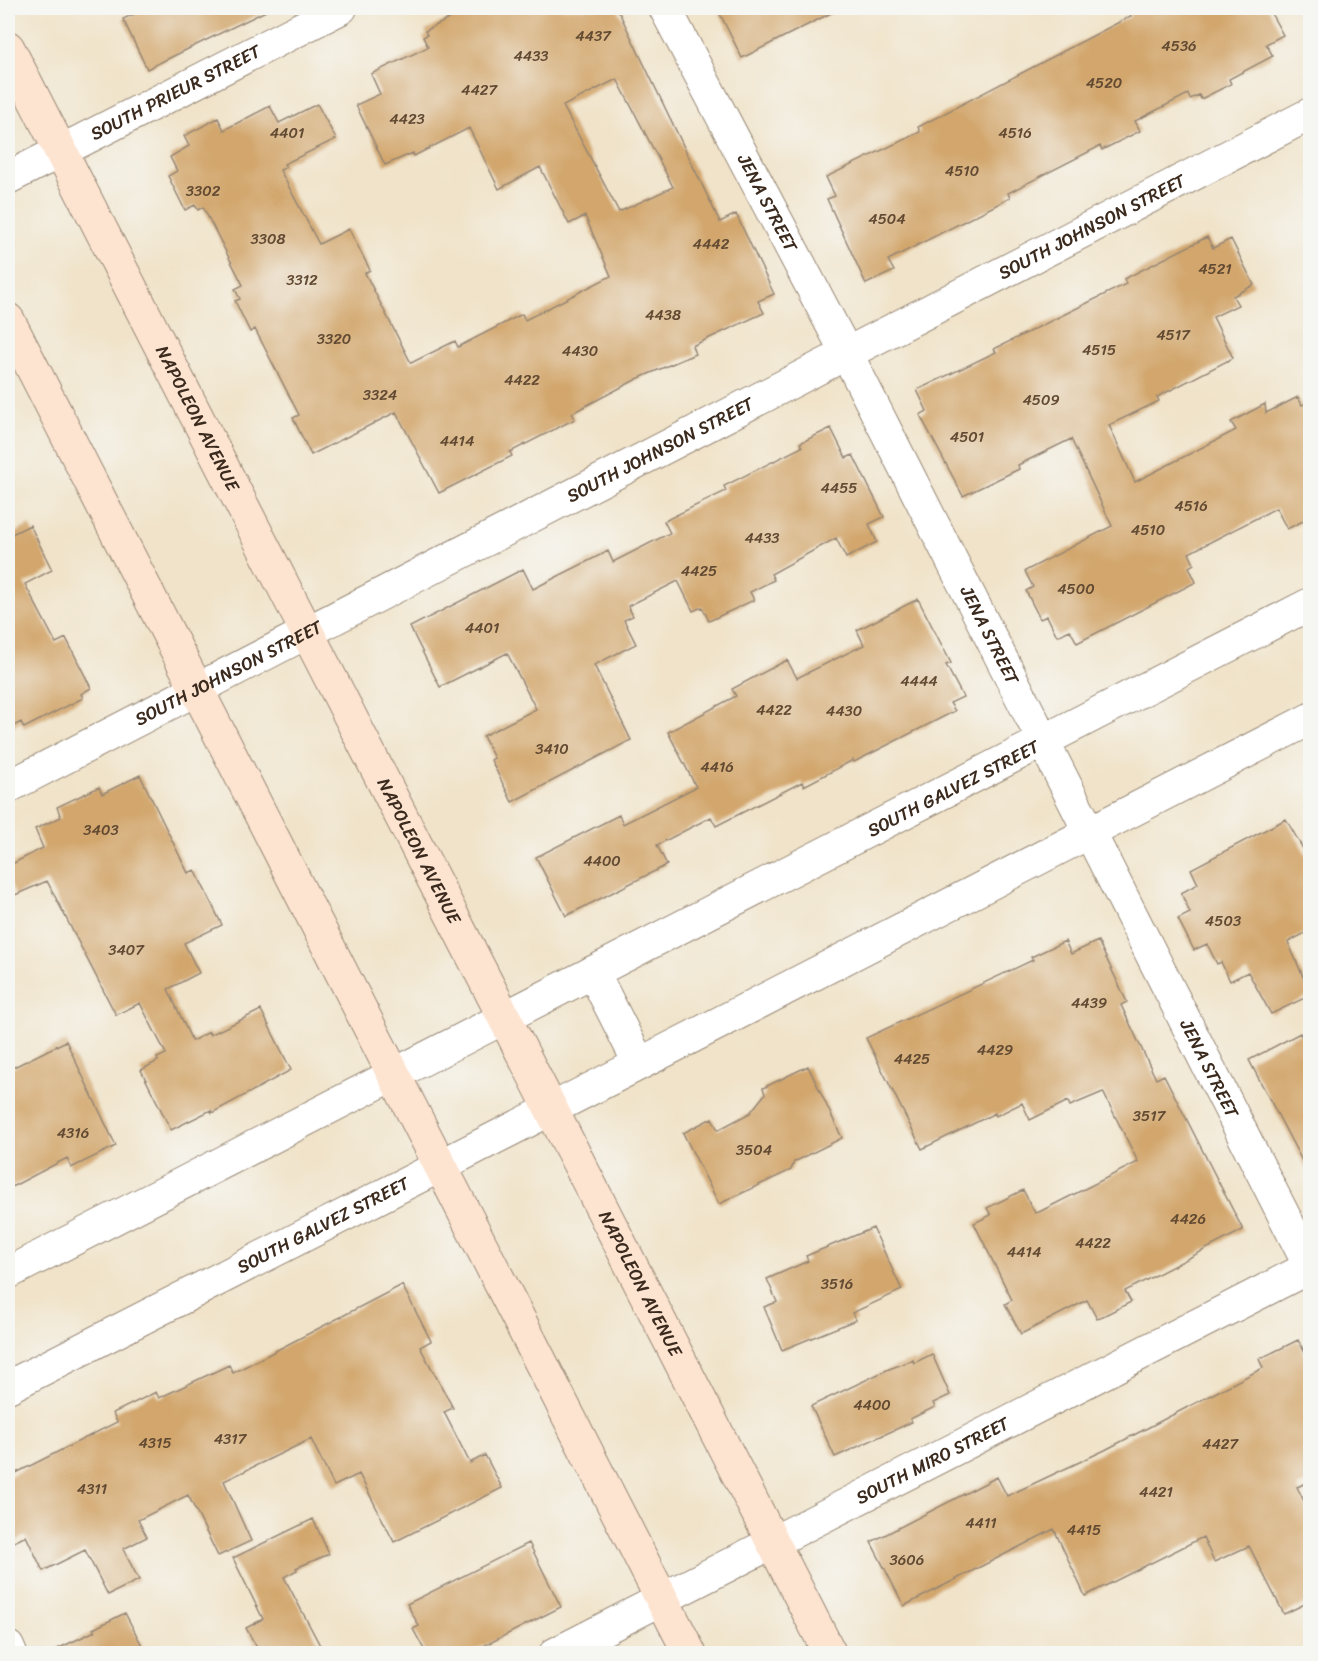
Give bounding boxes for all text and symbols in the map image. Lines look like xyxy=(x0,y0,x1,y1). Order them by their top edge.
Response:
house number: 4437 xyxy=(575,23,612,49)
house number: 4536 xyxy=(1161,33,1197,59)
street label: SOUTH PRIEUR STREET xyxy=(84,35,267,150)
house number: 4433 xyxy=(513,43,549,69)
house number: 4520 xyxy=(1086,70,1122,96)
house number: 4427 xyxy=(461,77,498,103)
house number: 4423 xyxy=(389,106,425,132)
house number: 4401 xyxy=(270,120,304,146)
house number: 4516 xyxy=(998,120,1032,146)
street label: JENA STREET xyxy=(728,147,807,258)
house number: 4510 xyxy=(945,158,979,184)
street label: SOUTH JOHNSON STREET xyxy=(992,165,1192,289)
house number: 3302 xyxy=(186,178,221,204)
house number: 4504 xyxy=(868,206,906,232)
house number: 3308 xyxy=(251,226,286,252)
house number: 4442 xyxy=(693,231,730,257)
house number: 4521 xyxy=(1198,256,1232,282)
house number: 3312 xyxy=(286,267,318,293)
house number: 4438 xyxy=(645,302,681,328)
house number: 4517 xyxy=(1156,322,1191,348)
house number: 3320 xyxy=(317,326,351,352)
house number: 4515 xyxy=(1082,337,1116,363)
house number: 4430 xyxy=(562,338,598,364)
street label: NAPOLEON AVENUE xyxy=(147,339,249,498)
house number: 4422 xyxy=(504,367,540,393)
house number: 3324 xyxy=(363,382,397,408)
house number: 4509 xyxy=(1022,387,1060,413)
street label: SOUTH JOHNSON STREET xyxy=(561,388,760,512)
house number: 4501 xyxy=(950,424,984,450)
house number: 4414 xyxy=(440,428,474,454)
house number: 4455 xyxy=(820,475,858,501)
house number: 4516 xyxy=(1174,493,1208,519)
house number: 4510 xyxy=(1131,517,1165,543)
house number: 4433 xyxy=(744,525,780,551)
house number: 4425 xyxy=(681,558,717,584)
house number: 4500 xyxy=(1057,576,1095,602)
street label: JENA STREET xyxy=(951,579,1028,691)
street label: SOUTH JOHNSON STREET xyxy=(129,611,329,735)
house number: 4401 xyxy=(465,615,499,641)
house number: 4444 xyxy=(900,668,938,694)
house number: 4422 xyxy=(756,697,792,723)
house number: 4430 xyxy=(826,698,862,724)
street label: SOUTH GALVEZ STREET xyxy=(861,730,1046,846)
house number: 3410 xyxy=(535,736,569,762)
house number: 4416 xyxy=(700,754,734,780)
street label: NAPOLEON AVENUE xyxy=(368,772,470,931)
house number: 3403 xyxy=(83,817,119,843)
house number: 4400 xyxy=(583,848,621,874)
house number: 4503 xyxy=(1205,908,1241,934)
house number: 3407 xyxy=(108,937,145,963)
house number: 4439 xyxy=(1071,990,1107,1016)
street label: JENA STREET xyxy=(1170,1013,1248,1124)
house number: 4429 xyxy=(977,1037,1013,1063)
house number: 4425 xyxy=(894,1046,930,1072)
house number: 3517 xyxy=(1133,1103,1167,1129)
house number: 4316 xyxy=(57,1120,89,1146)
house number: 3504 xyxy=(736,1137,772,1163)
street label: SOUTH GALVEZ STREET xyxy=(231,1167,416,1283)
street label: NAPOLEON AVENUE xyxy=(590,1205,692,1363)
house number: 4426 xyxy=(1170,1206,1206,1232)
house number: 4422 xyxy=(1075,1230,1111,1256)
house number: 4414 xyxy=(1007,1239,1041,1265)
house number: 3516 xyxy=(821,1271,853,1297)
house number: 4400 xyxy=(853,1392,891,1418)
street label: SOUTH MIRO STREET xyxy=(850,1407,1016,1513)
house number: 4317 xyxy=(214,1426,248,1452)
house number: 4315 xyxy=(138,1430,172,1456)
house number: 4427 xyxy=(1202,1431,1239,1457)
house number: 4311 xyxy=(77,1476,107,1502)
house number: 4421 xyxy=(1139,1479,1173,1505)
house number: 4411 xyxy=(965,1510,997,1536)
house number: 4415 xyxy=(1067,1517,1101,1543)
house number: 3606 xyxy=(890,1547,924,1573)

